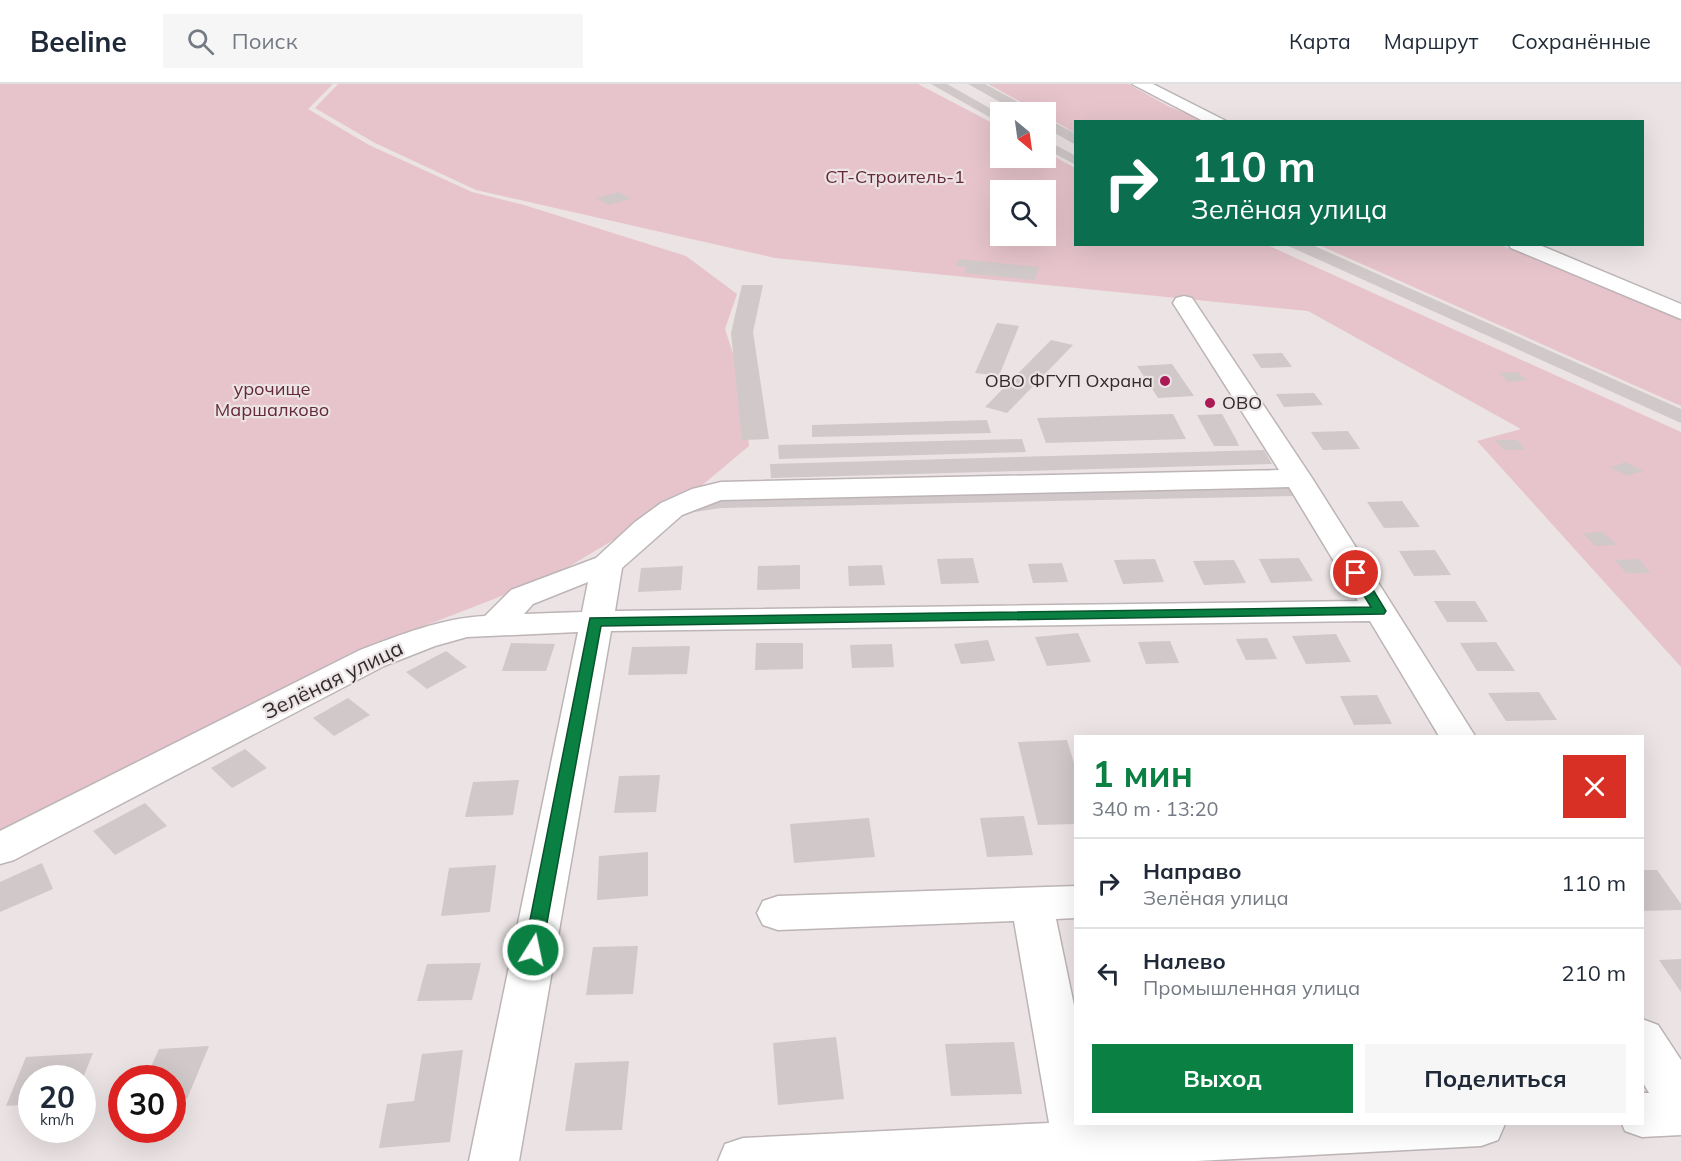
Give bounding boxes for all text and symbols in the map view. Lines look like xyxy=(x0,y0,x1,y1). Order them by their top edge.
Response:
search box xyxy=(163,14,583,68)
text: Beeline xyxy=(30,24,127,59)
icon: search xyxy=(184,25,217,58)
text: Поиск xyxy=(232,27,298,55)
text: Карта xyxy=(1289,28,1351,54)
text: Маршрут xyxy=(1384,28,1478,54)
text: Сохранённые xyxy=(1511,28,1651,54)
north arrow xyxy=(990,102,1056,168)
map controls xyxy=(990,102,1056,246)
text: 110 m xyxy=(1191,140,1316,193)
icon: right xyxy=(1092,144,1170,222)
park label: СТ-Строитель-1 xyxy=(825,165,965,188)
button: search xyxy=(990,180,1056,246)
text: Зелёная улица xyxy=(1191,192,1388,226)
place label: ОВО ФГУП Охрана xyxy=(985,369,1153,392)
marker: ОВО ФГУП Охрана xyxy=(1158,374,1172,388)
park label: урочище Маршалково xyxy=(215,377,329,421)
place label: ОВО xyxy=(1222,391,1262,414)
marker: ОВО xyxy=(1203,396,1217,410)
pin xyxy=(1330,547,1381,598)
icon: arrive xyxy=(1339,556,1372,589)
street label: Зелёная улица xyxy=(258,634,407,724)
text: 1 мин xyxy=(1092,751,1193,796)
button: close xyxy=(1563,755,1626,818)
text: 340 m · 13:20 xyxy=(1092,796,1218,821)
text: Направо xyxy=(1143,857,1241,885)
icon: right xyxy=(1092,867,1125,900)
text: 110 m xyxy=(1561,869,1626,897)
text: Зелёная улица xyxy=(1143,885,1289,910)
position arrow xyxy=(501,918,565,982)
text: Налево xyxy=(1143,947,1226,975)
icon: left xyxy=(1092,957,1125,990)
text: 210 m xyxy=(1561,959,1626,987)
text: Промышленная улица xyxy=(1143,975,1360,1000)
button: Выход xyxy=(1092,1044,1353,1113)
button: Поделиться xyxy=(1365,1044,1626,1113)
speed limit sign: 30 xyxy=(108,1065,186,1143)
text: 20 xyxy=(39,1078,75,1116)
text: km/h xyxy=(40,1110,74,1129)

